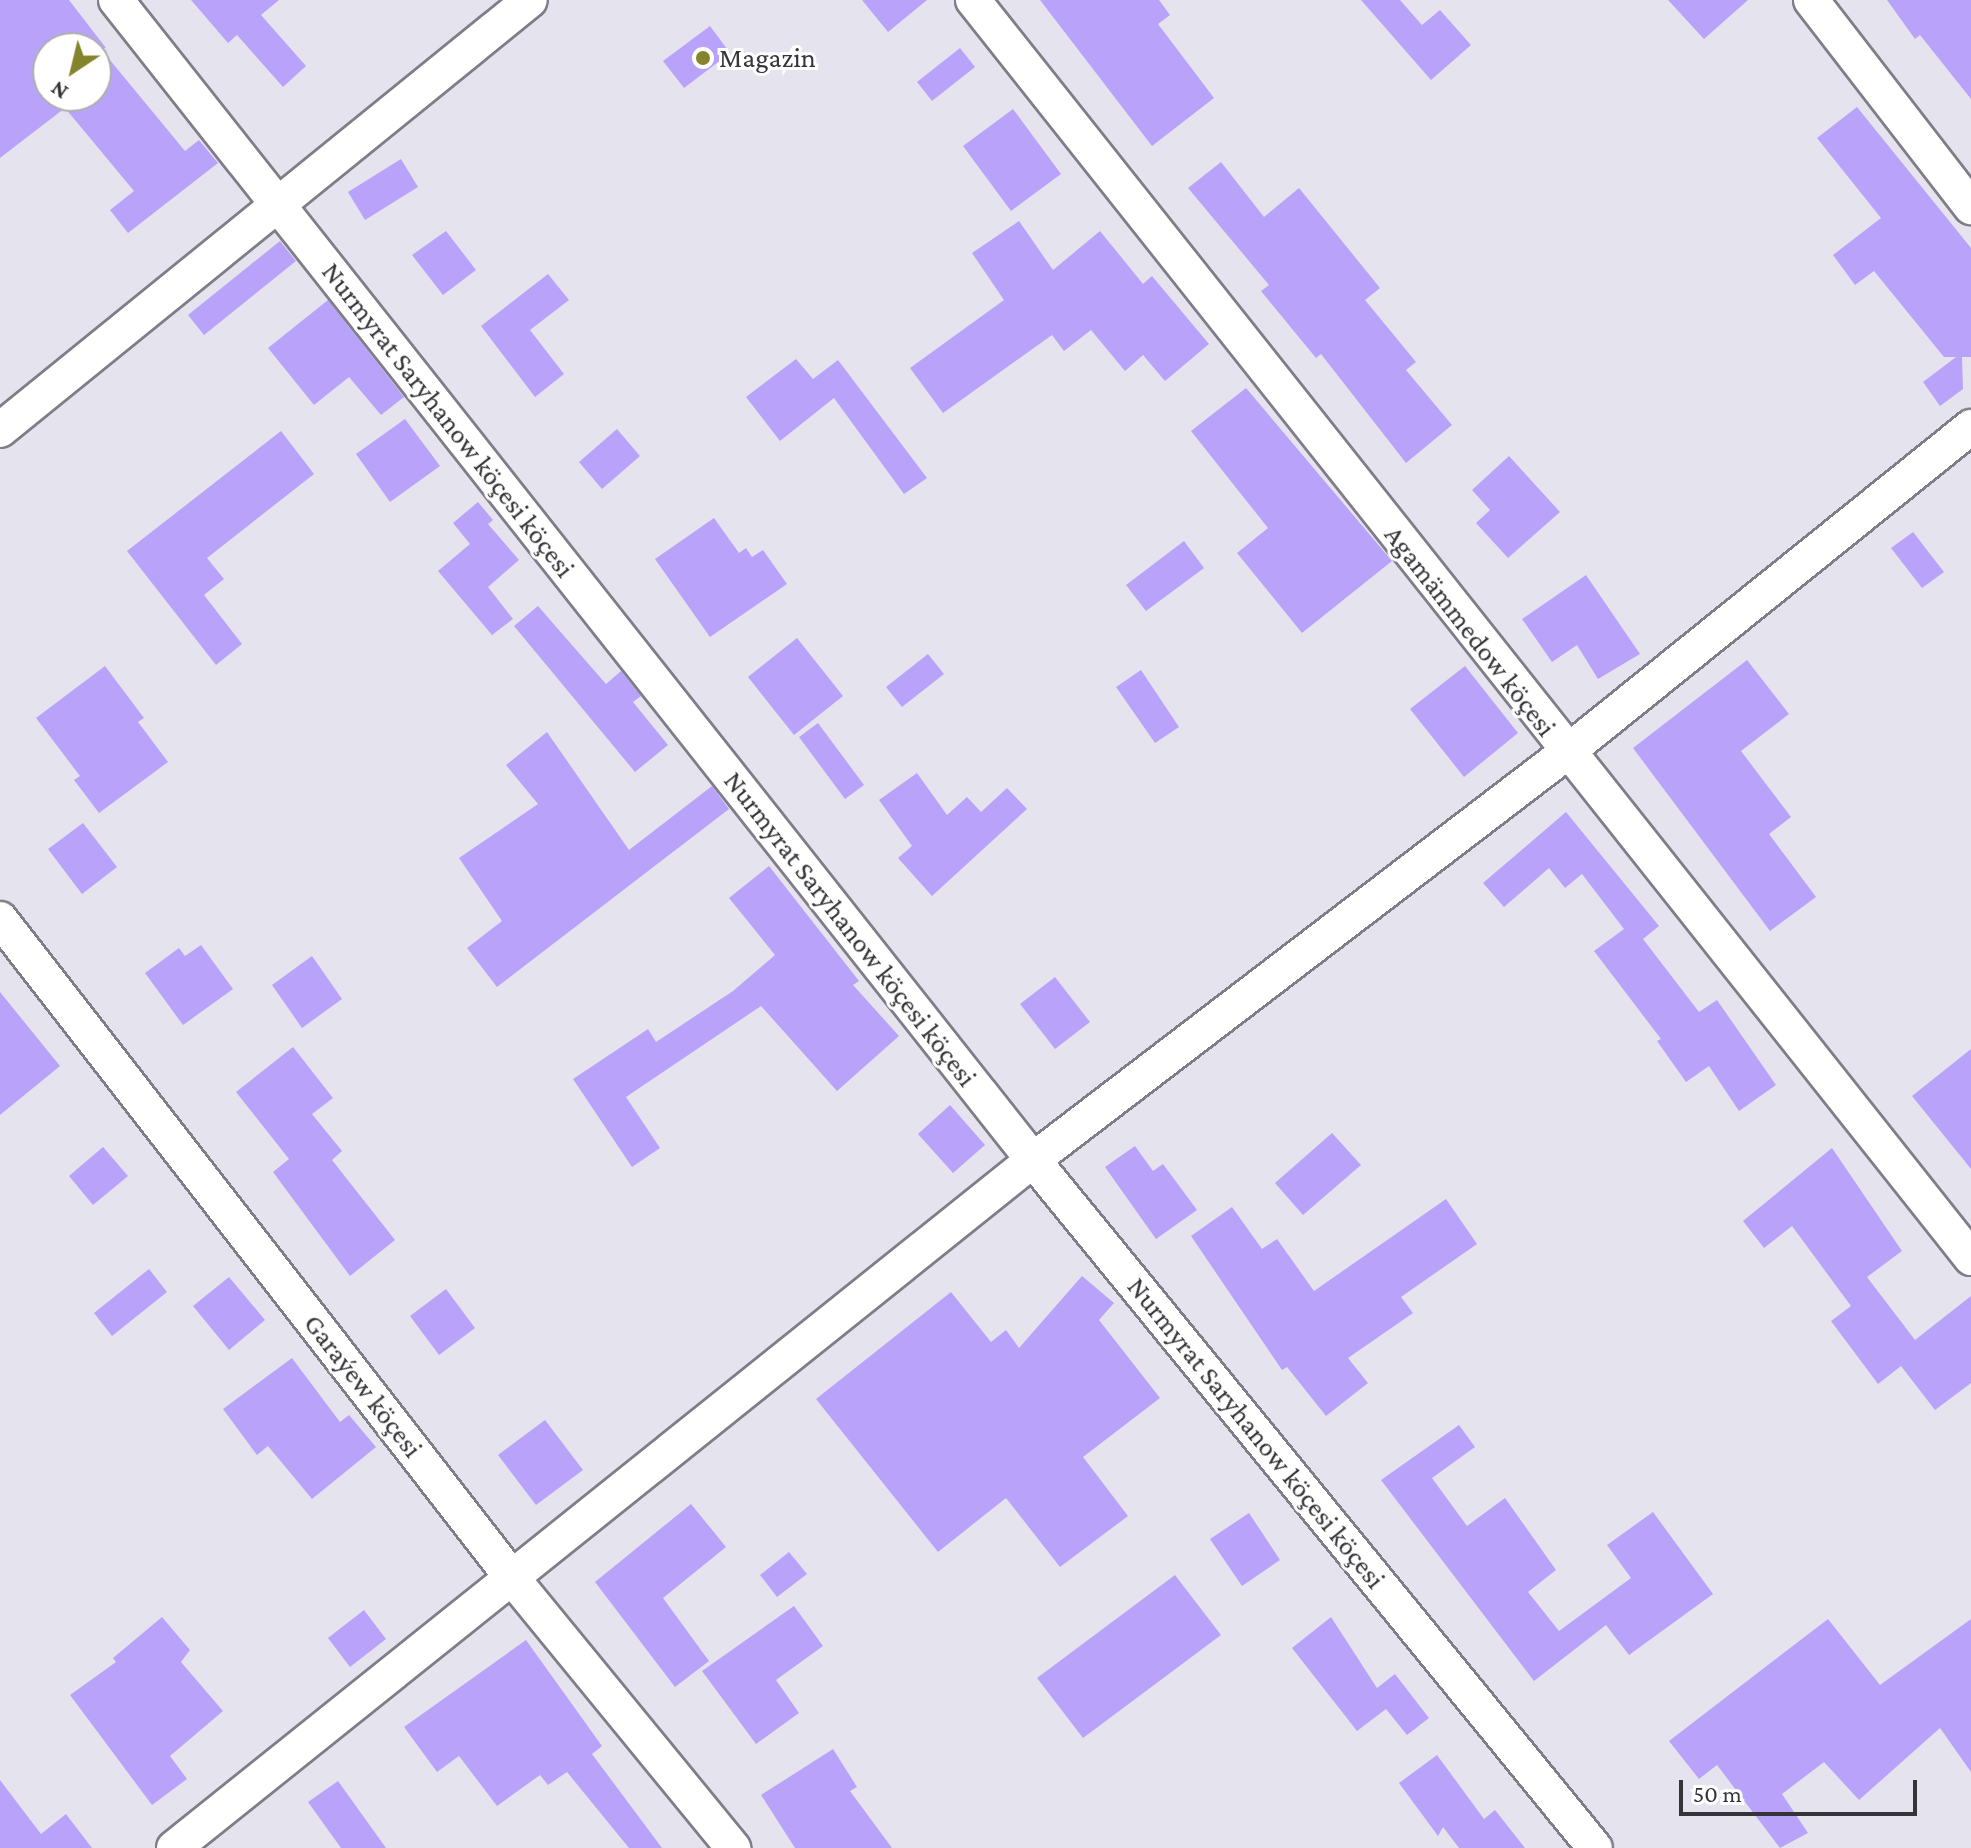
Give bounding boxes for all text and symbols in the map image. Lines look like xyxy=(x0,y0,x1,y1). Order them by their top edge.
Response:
north arrow xyxy=(32,32,112,112)
place label: Magazin xyxy=(719,41,816,75)
marker: Magazin xyxy=(694,49,712,67)
text: N xyxy=(46,76,72,105)
street label: Nurmyrat Saryhanow köçesi köçesi xyxy=(314,256,582,584)
street label: Agamämmedow köçesi xyxy=(1377,519,1563,743)
street label: Nurmyrat Saryhanow köçesi köçesi xyxy=(716,765,984,1093)
street label: Nurmyrat Saryhanow köçesi köçesi xyxy=(1120,1271,1392,1595)
street label: Garaýew köçesi xyxy=(297,1308,429,1464)
scale bar xyxy=(1683,1764,1921,1814)
text: 50 m xyxy=(1693,1780,1742,1807)

